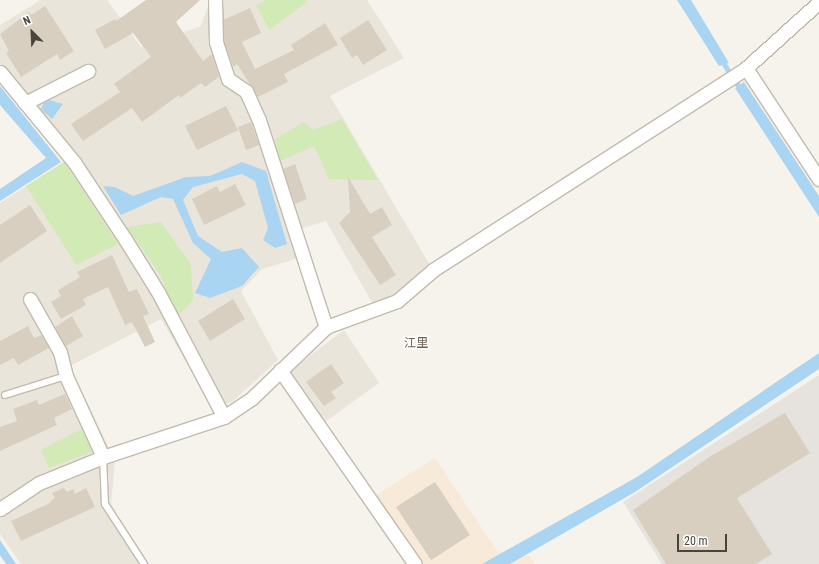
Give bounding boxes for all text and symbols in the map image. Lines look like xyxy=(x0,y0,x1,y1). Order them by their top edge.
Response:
north arrow xyxy=(12,12,52,52)
text: N xyxy=(21,13,33,28)
district label: 江里 xyxy=(404,337,428,351)
scale bar xyxy=(679,526,729,552)
text: 20 m xyxy=(684,534,708,548)

